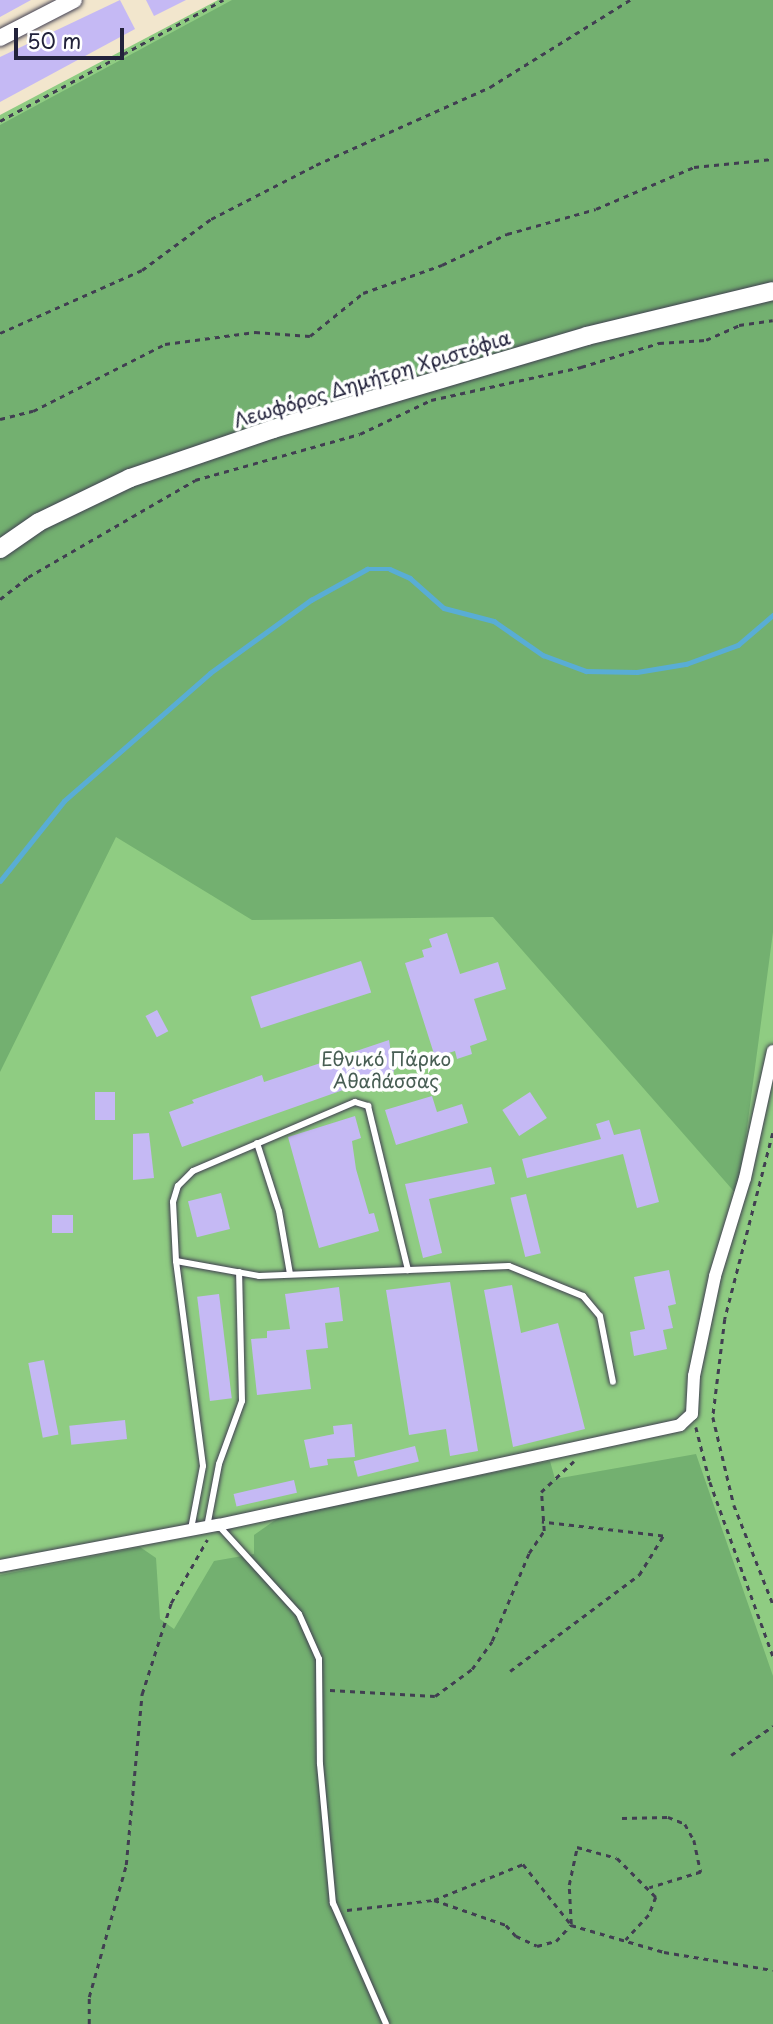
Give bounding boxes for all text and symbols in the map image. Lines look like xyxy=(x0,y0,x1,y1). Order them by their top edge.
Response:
scale bar xyxy=(18,14,128,58)
text: 50 m xyxy=(27,24,81,56)
street label: Λεωφόρος Δημήτρη Χριστόφια xyxy=(231,326,513,432)
park label: Εθνικό Πάρκο Αθαλάσσας xyxy=(321,1048,451,1092)

